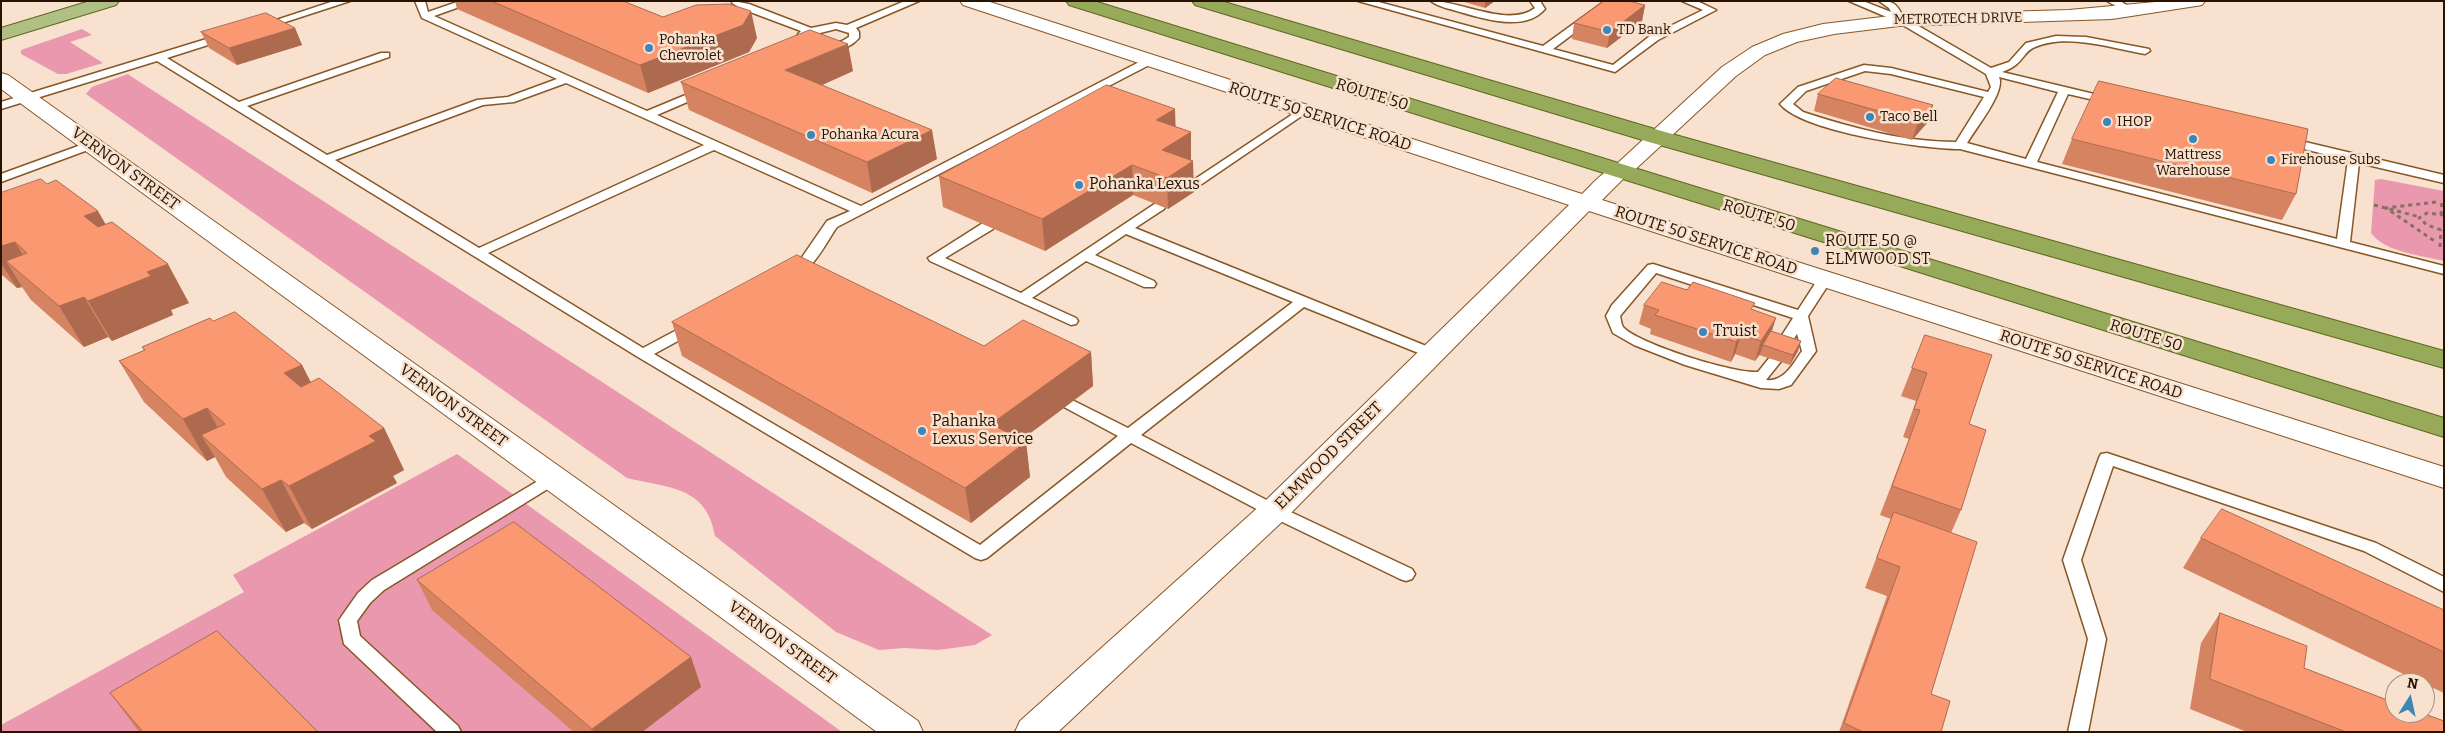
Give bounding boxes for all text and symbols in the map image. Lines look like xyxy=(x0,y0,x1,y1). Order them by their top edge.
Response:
street label: METROTECH DRIVE xyxy=(1894,9,2022,29)
place label: TD Bank xyxy=(1617,22,1671,38)
marker: TD Bank xyxy=(1601,24,1613,36)
place label: Pohanka Chevrolet xyxy=(659,32,722,64)
marker: Pohanka Chevrolet xyxy=(643,42,655,54)
street label: ROUTE 50 xyxy=(1333,75,1411,115)
street label: ROUTE 50 SERVICE ROAD xyxy=(1226,78,1414,156)
place label: Taco Bell xyxy=(1880,109,1937,125)
marker: Taco Bell xyxy=(1864,111,1876,123)
place label: IHOP xyxy=(2117,114,2152,130)
marker: IHOP xyxy=(2101,116,2113,128)
street label: VERNON STREET xyxy=(67,123,183,215)
place label: Pohanka Acura xyxy=(821,127,919,143)
marker: Pohanka Acura xyxy=(805,129,817,141)
marker: Mattress Warehouse xyxy=(2187,133,2199,145)
place label: Mattress Warehouse xyxy=(2156,147,2230,180)
place label: Firehouse Subs xyxy=(2281,152,2381,168)
marker: Firehouse Subs xyxy=(2265,154,2277,166)
place label: Pohanka Lexus xyxy=(1089,175,1200,195)
marker: Pohanka Lexus xyxy=(1073,179,1085,191)
street label: ROUTE 50 xyxy=(1720,196,1798,236)
street label: ROUTE 50 SERVICE ROAD xyxy=(1612,202,1800,280)
place label: ROUTE 50 @ ELMWOOD ST xyxy=(1825,232,1930,270)
marker: ROUTE 50 @ ELMWOOD ST xyxy=(1809,245,1821,257)
street label: ROUTE 50 xyxy=(2107,316,2185,356)
place label: Truist xyxy=(1713,322,1757,342)
marker: Truist xyxy=(1697,326,1709,338)
street label: ROUTE 50 SERVICE ROAD xyxy=(1997,326,2185,404)
street label: VERNON STREET xyxy=(395,360,511,452)
street label: ELMWOOD STREET xyxy=(1271,398,1387,514)
place label: Pahanka Lexus Service xyxy=(932,412,1033,450)
marker: Pahanka Lexus Service xyxy=(916,425,928,437)
street label: VERNON STREET xyxy=(724,597,840,689)
north arrow xyxy=(2385,673,2435,723)
text: N xyxy=(2406,674,2419,693)

